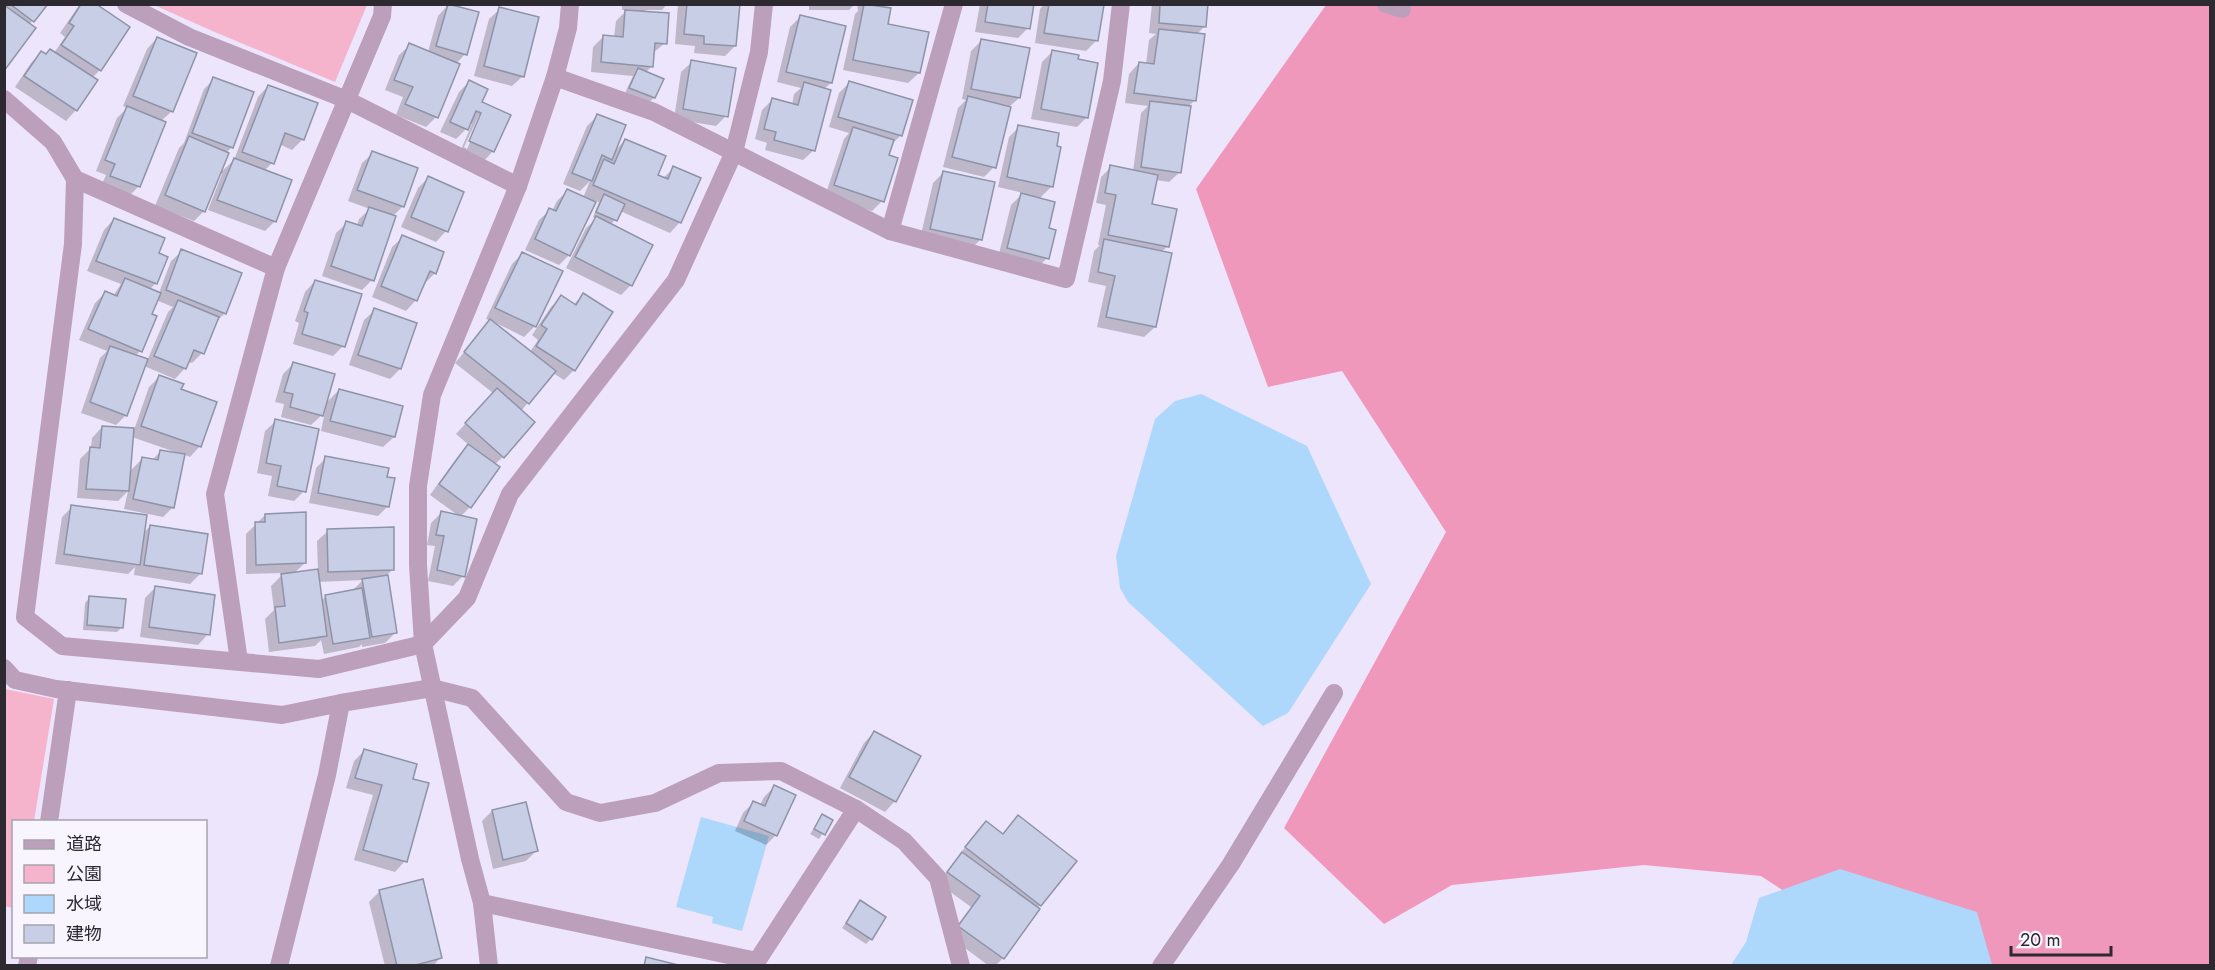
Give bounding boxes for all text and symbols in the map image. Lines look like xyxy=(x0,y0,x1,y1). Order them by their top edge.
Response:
legend xyxy=(12,820,207,958)
text: 道路 xyxy=(66,831,102,857)
text: 公園 xyxy=(66,861,102,887)
text: 水域 xyxy=(66,891,102,917)
scale bar xyxy=(2011,919,2112,957)
text: 建物 xyxy=(66,921,102,947)
text: 20 m xyxy=(2020,927,2060,953)

